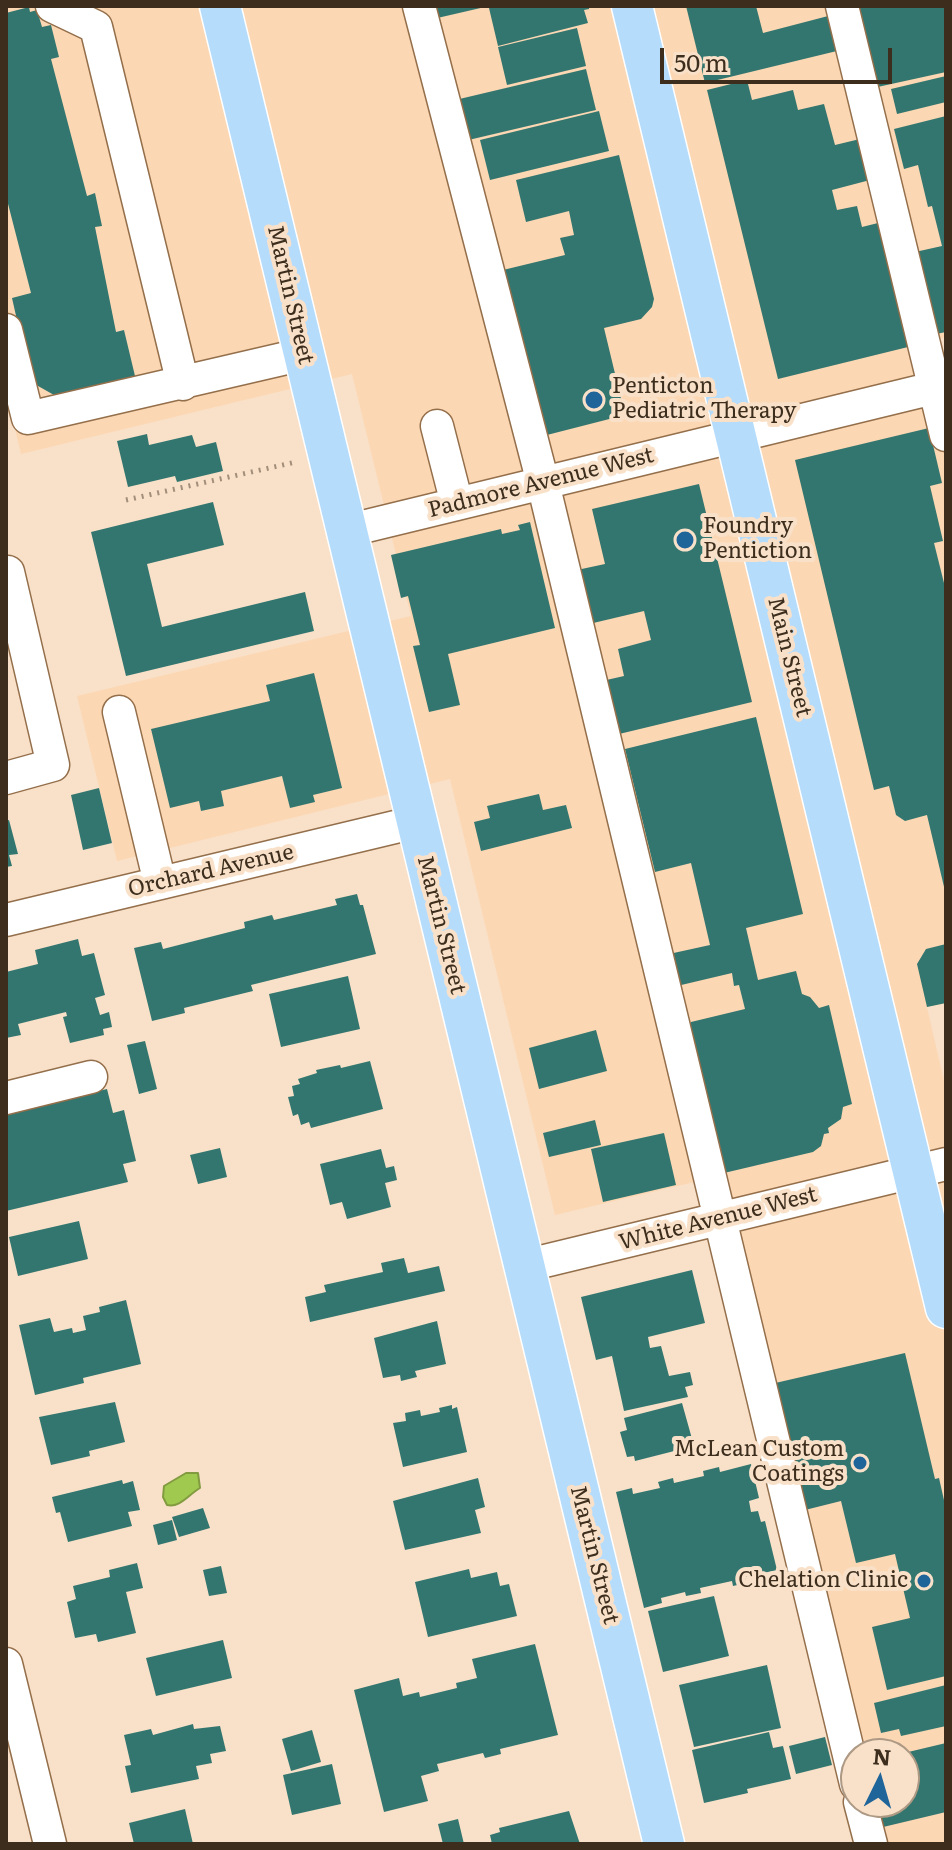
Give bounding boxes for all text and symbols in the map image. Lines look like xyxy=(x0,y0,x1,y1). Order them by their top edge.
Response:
scale bar xyxy=(664,32,896,82)
text: 50 m xyxy=(674,44,728,79)
street label: Martin Street xyxy=(261,223,319,367)
place label: Penticton Pediatric Therapy xyxy=(612,374,796,426)
marker: Penticton Pediatric Therapy xyxy=(583,389,605,411)
street label: Padmore Avenue West xyxy=(425,442,657,524)
place label: Foundry Pentiction xyxy=(703,514,812,566)
marker: Foundry Pentiction xyxy=(674,529,696,551)
street label: Main Street xyxy=(761,594,817,720)
street label: Orchard Avenue xyxy=(126,839,296,903)
street label: Martin Street xyxy=(411,853,471,997)
street label: White Avenue West xyxy=(616,1182,820,1256)
place label: McLean Custom Coatings xyxy=(674,1437,844,1488)
marker: McLean Custom Coatings xyxy=(851,1454,869,1472)
street label: Martin Street xyxy=(564,1483,624,1627)
place label: Chelation Clinic xyxy=(738,1568,908,1594)
marker: Chelation Clinic xyxy=(915,1572,933,1590)
north arrow xyxy=(840,1738,920,1818)
text: N xyxy=(871,1738,893,1773)

